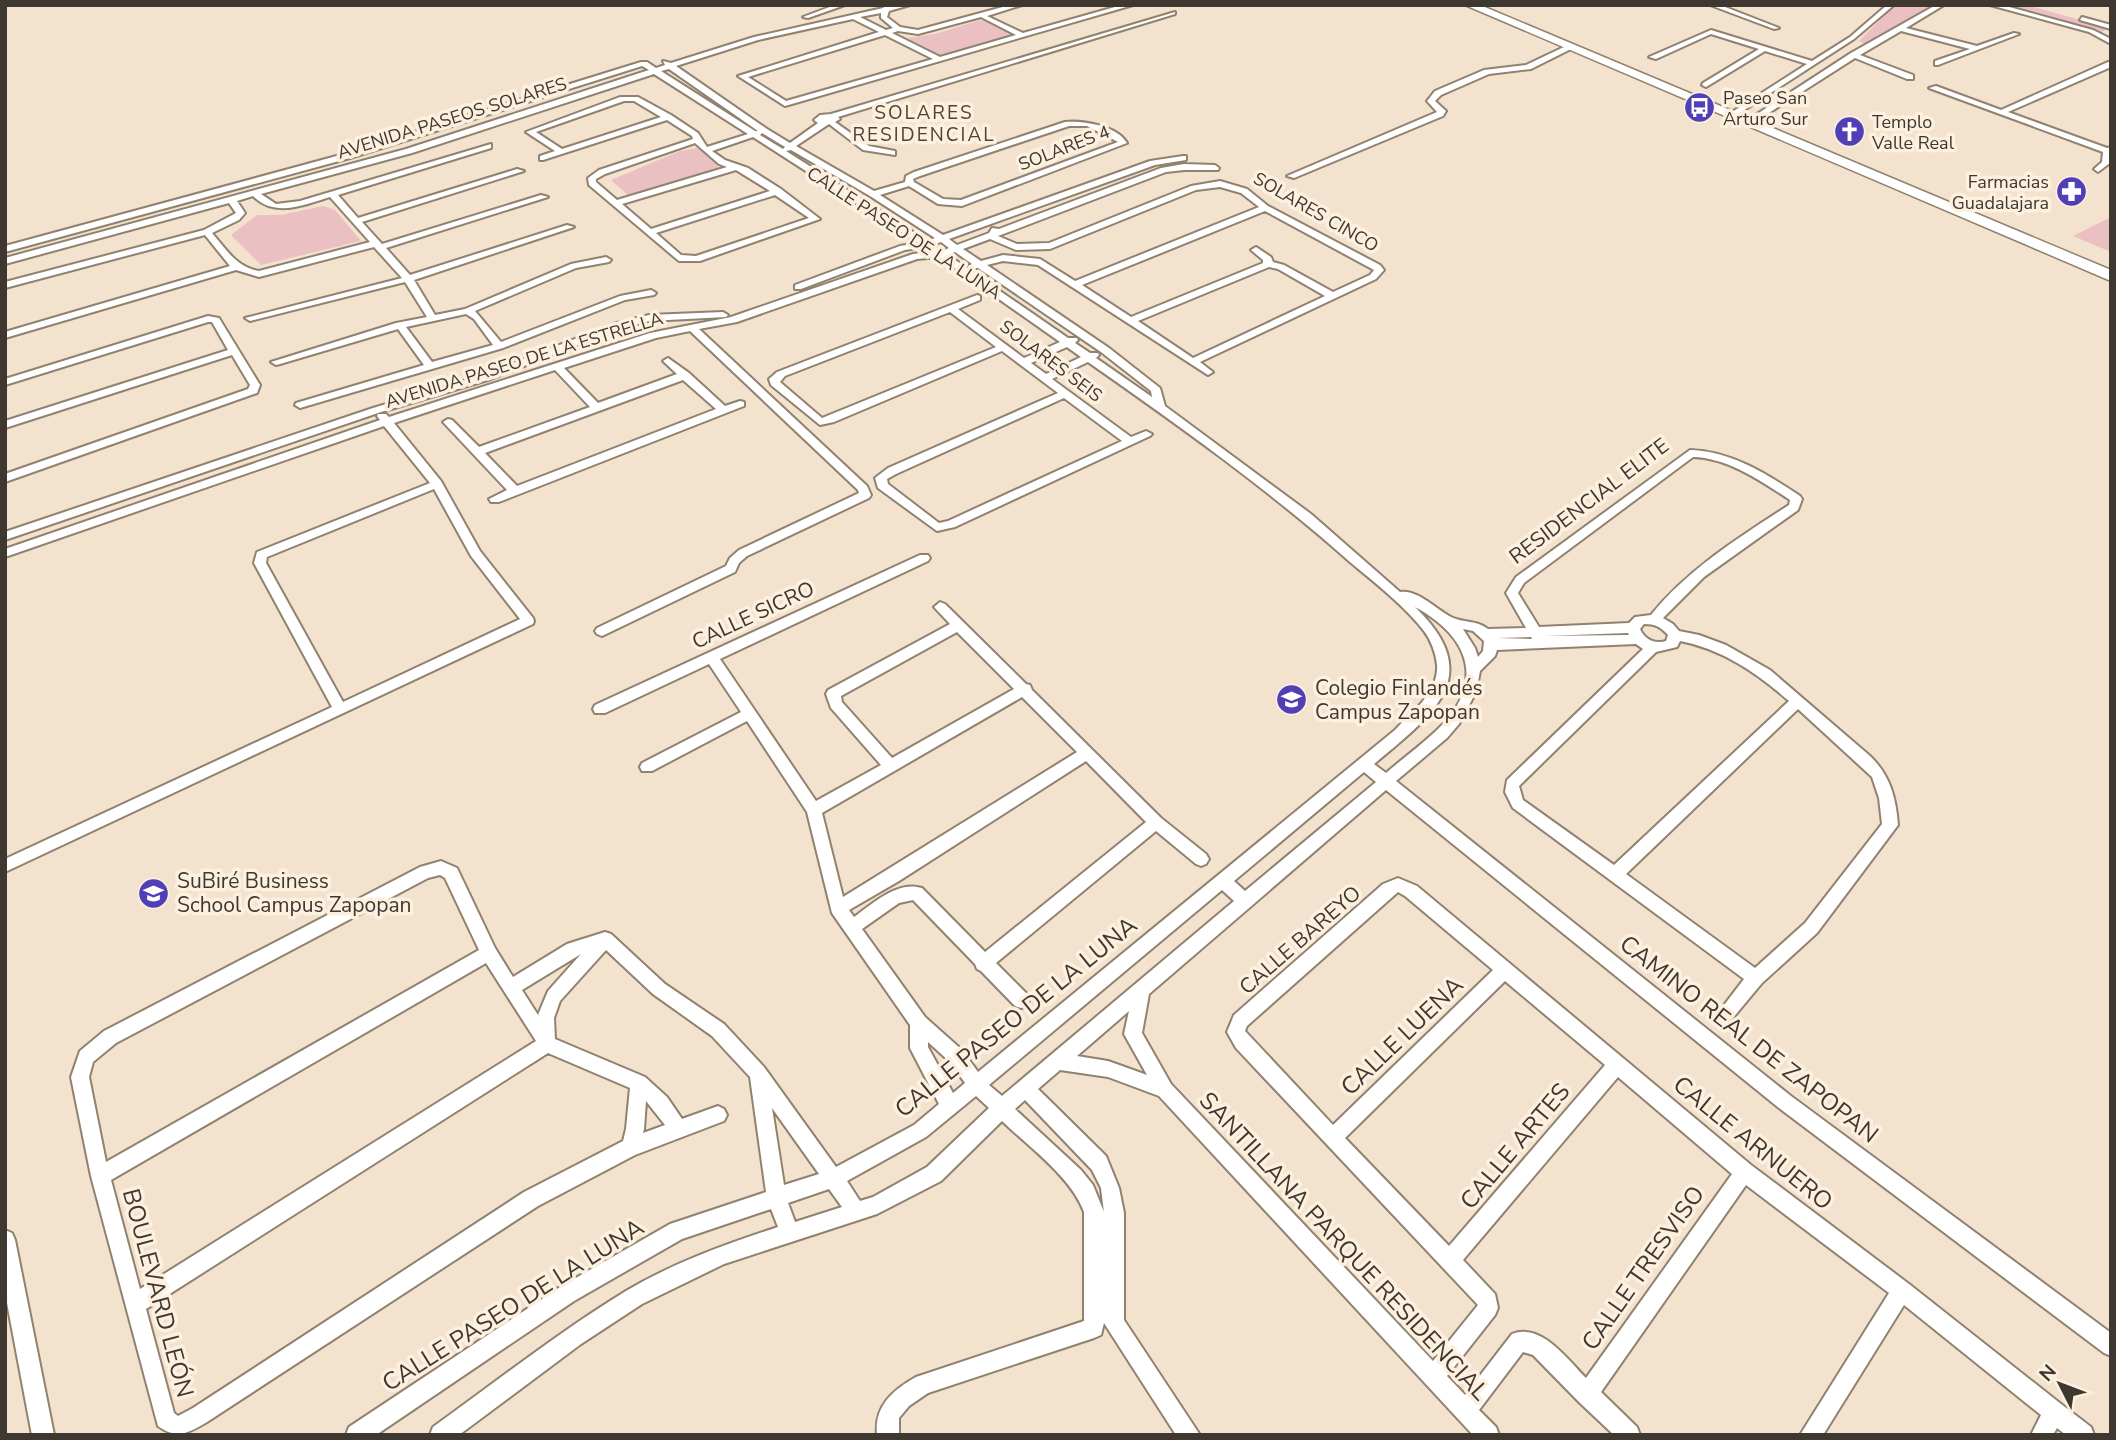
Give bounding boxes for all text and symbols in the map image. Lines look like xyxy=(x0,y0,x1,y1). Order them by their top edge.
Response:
street label: AVENIDA PASEOS SOLARES xyxy=(334,72,570,164)
place label: Paseo San Arturo Sur xyxy=(1723,86,1809,131)
bus stop icon: Paseo San Arturo Sur xyxy=(1683,91,1717,125)
district label: SOLARES RESIDENCIAL xyxy=(852,100,996,148)
place label: Templo Valle Real xyxy=(1871,110,1955,155)
church icon: Templo Valle Real xyxy=(1832,115,1866,149)
street label: SOLARES 4 xyxy=(1015,119,1113,176)
street label: CALLE PASEO DE LA LUNA xyxy=(802,161,1006,305)
street label: SOLARES CINCO xyxy=(1249,166,1383,258)
place label: Farmacias Guadalajara xyxy=(1952,170,2049,215)
pharmacy icon: Farmacias Guadalajara xyxy=(2055,175,2089,209)
street label: AVENIDA PASEO DE LA ESTRELLA xyxy=(382,306,666,414)
street label: SOLARES SEIS xyxy=(995,314,1107,408)
street label: RESIDENCIAL ELITE xyxy=(1503,432,1675,570)
street label: CALLE SICRO xyxy=(687,574,819,656)
place label: Colegio Finlandés Campus Zapopan xyxy=(1315,674,1483,726)
school or university icon: Colegio Finlandés Campus Zapopan xyxy=(1275,683,1309,717)
place label: SuBiré Business School Campus Zapopan xyxy=(177,867,411,919)
school or university icon: SuBiré Business School Campus Zapopan xyxy=(137,876,171,910)
street label: CALLE BAREYO xyxy=(1233,879,1367,1001)
street label: CALLE PASEO DE LA LUNA xyxy=(888,909,1144,1125)
street label: CAMINO REAL DE ZAPOPAN xyxy=(1613,928,1885,1150)
street label: CALLE LUENA xyxy=(1334,969,1471,1103)
street label: CALLE ARNUERO xyxy=(1667,1069,1839,1217)
street label: CALLE ARTES xyxy=(1453,1076,1577,1216)
street label: SANTILLANA PARQUE RESIDENCIAL xyxy=(1192,1085,1496,1407)
street label: CALLE TRESVISO xyxy=(1574,1179,1712,1357)
street label: BOULEVARD LEÓN xyxy=(115,1185,201,1401)
street label: CALLE PASEO DE LA LUNA xyxy=(376,1211,650,1399)
north arrow xyxy=(2025,1349,2095,1419)
text: N xyxy=(2034,1359,2063,1387)

